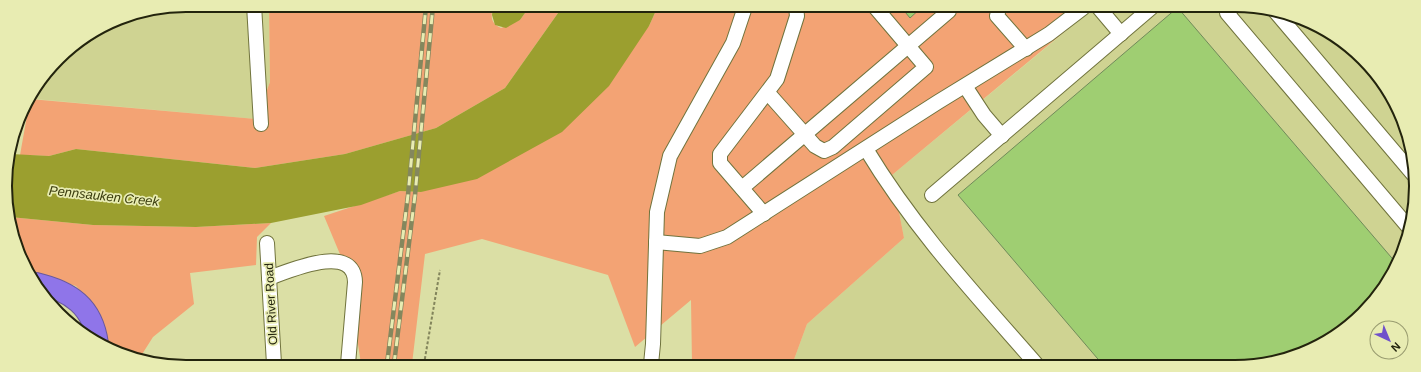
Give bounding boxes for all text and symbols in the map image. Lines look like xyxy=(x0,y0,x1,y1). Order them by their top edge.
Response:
water label: Pennsauken Creek xyxy=(48,183,161,209)
street label: Old River Road xyxy=(262,263,280,345)
north arrow xyxy=(1369,320,1409,360)
text: N xyxy=(1389,340,1403,354)

